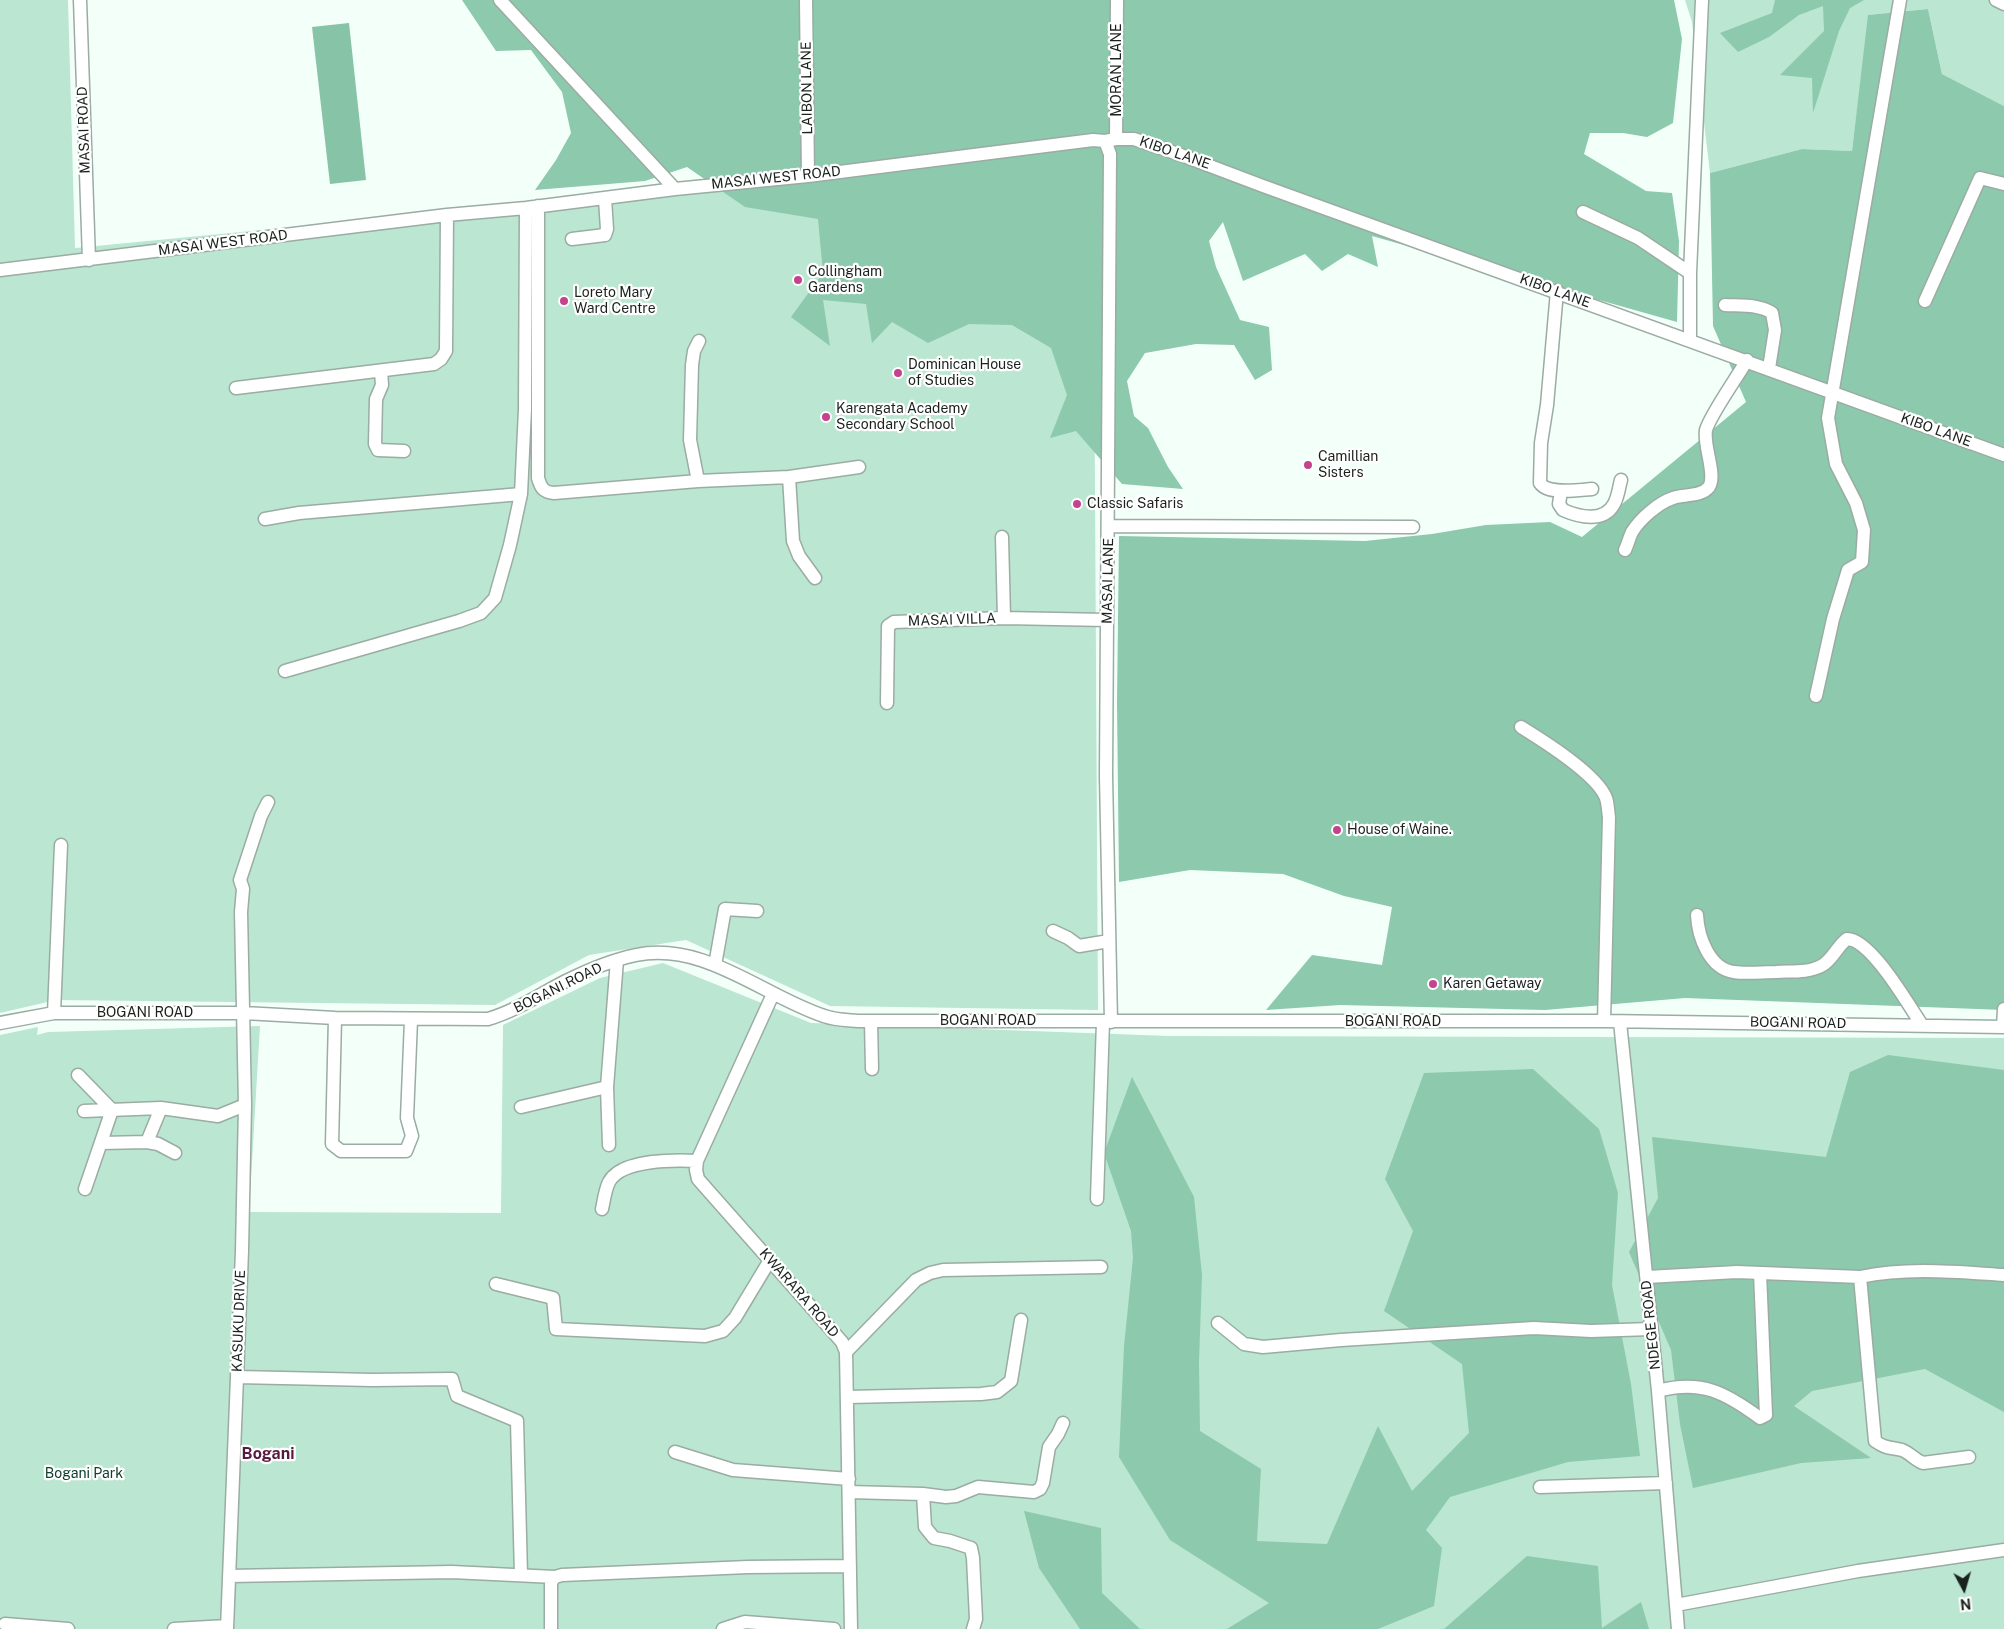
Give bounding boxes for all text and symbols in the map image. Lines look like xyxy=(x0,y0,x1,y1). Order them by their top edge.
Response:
street label: MORAN LANE xyxy=(1109,23,1125,117)
street label: LAIBON LANE xyxy=(798,41,816,135)
street label: MASAI ROAD xyxy=(74,86,94,174)
street label: KIBO LANE xyxy=(1137,133,1213,173)
street label: MASAI WEST ROAD xyxy=(710,163,842,193)
street label: MASAI WEST ROAD xyxy=(157,227,289,259)
place label: Collingham Gardens xyxy=(808,264,882,296)
street label: KIBO LANE xyxy=(1517,270,1593,312)
marker: Collingham Gardens xyxy=(792,274,804,286)
place label: Loreto Mary Ward Centre xyxy=(574,285,656,318)
marker: Loreto Mary Ward Centre xyxy=(558,295,570,307)
place label: Dominican House of Studies xyxy=(908,357,1021,390)
marker: Dominican House of Studies xyxy=(892,367,904,379)
place label: Karengata Academy Secondary School xyxy=(836,401,968,434)
street label: KIBO LANE xyxy=(1898,409,1974,451)
marker: Karengata Academy Secondary School xyxy=(820,411,832,423)
place label: Camillian Sisters xyxy=(1318,449,1378,482)
marker: Camillian Sisters xyxy=(1302,459,1314,471)
place label: Classic Safaris xyxy=(1087,496,1183,512)
marker: Classic Safaris xyxy=(1071,498,1083,510)
street label: MASAI LANE xyxy=(1099,538,1117,624)
street label: MASAI VILLA xyxy=(908,610,996,630)
place label: House of Waine. xyxy=(1347,822,1452,838)
marker: House of Waine. xyxy=(1331,824,1343,836)
street label: BOGANI ROAD xyxy=(511,959,605,1017)
place label: Karen Getaway xyxy=(1443,976,1541,992)
marker: Karen Getaway xyxy=(1427,978,1439,990)
street label: BOGANI ROAD xyxy=(97,1005,193,1021)
street label: BOGANI ROAD xyxy=(940,1013,1036,1029)
street label: BOGANI ROAD xyxy=(1345,1014,1441,1030)
street label: BOGANI ROAD xyxy=(1750,1014,1846,1032)
street label: KWARARA ROAD xyxy=(756,1245,842,1341)
street label: KASUKU DRIVE xyxy=(229,1270,249,1372)
street label: NDEGE ROAD xyxy=(1638,1279,1664,1371)
district label: Bogani xyxy=(242,1444,294,1464)
park label: Bogani Park xyxy=(45,1466,123,1482)
north arrow xyxy=(1939,1564,1989,1614)
text: N xyxy=(1959,1595,1972,1612)

